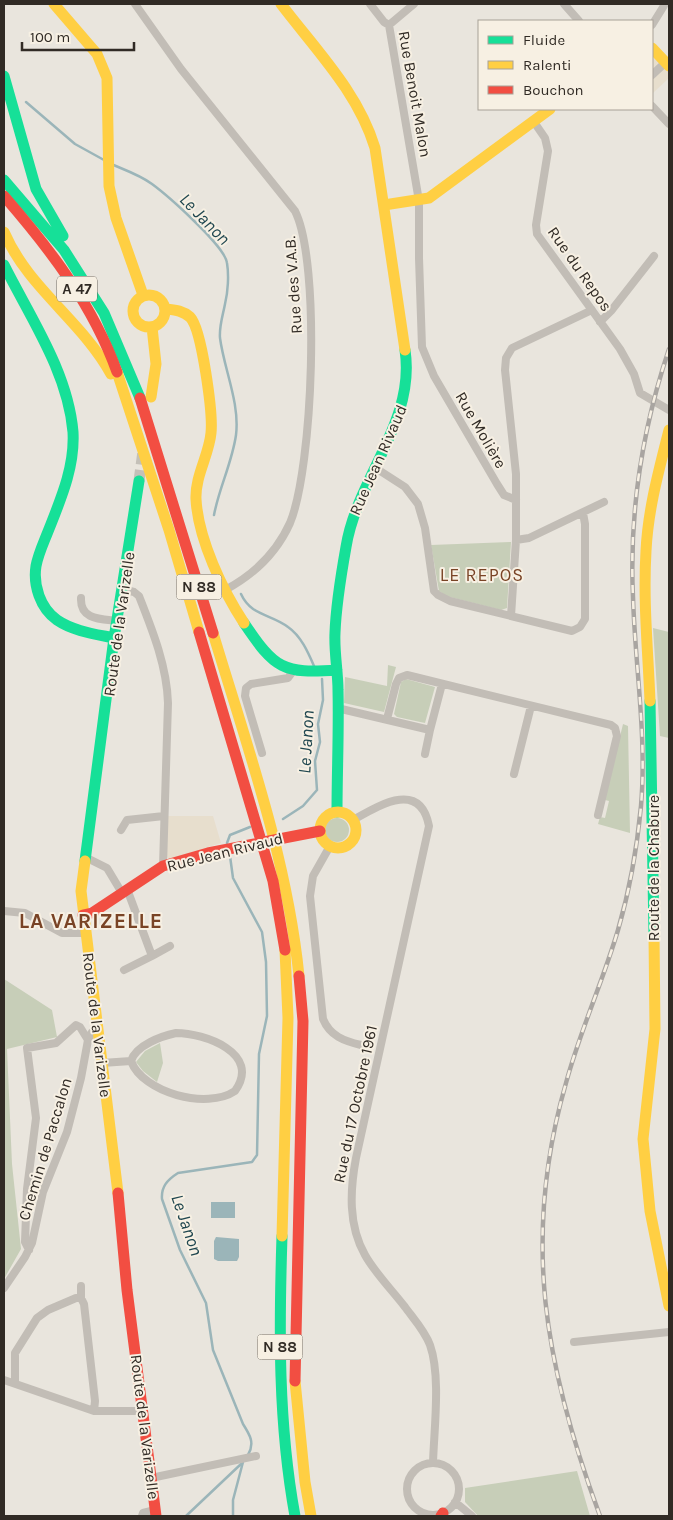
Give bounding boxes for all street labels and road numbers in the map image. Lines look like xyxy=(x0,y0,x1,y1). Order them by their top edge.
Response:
street label: Rue Benoit Malon xyxy=(395,29,435,159)
street label: Rue du Repos xyxy=(544,223,616,315)
street label: Rue des V.A.B. xyxy=(280,235,306,335)
road number: A 47 xyxy=(57,276,97,302)
street label: Rue Molière xyxy=(451,388,511,472)
street label: Rue Jean Rivaud xyxy=(345,402,411,518)
street label: Route de la Varizelle xyxy=(99,551,139,697)
road number: N 88 xyxy=(176,574,222,600)
street label: Route de la Chabure xyxy=(644,795,663,941)
street label: Rue Jean Rivaud xyxy=(165,828,285,876)
street label: Route de la Varizelle xyxy=(79,952,115,1098)
street label: Rue du 17 Octobre 1961 xyxy=(329,1023,381,1185)
street label: Chemin de Paccalon xyxy=(14,1075,76,1223)
road number: N 88 xyxy=(258,1334,302,1360)
street label: Route de la Varizelle xyxy=(127,1354,163,1500)

